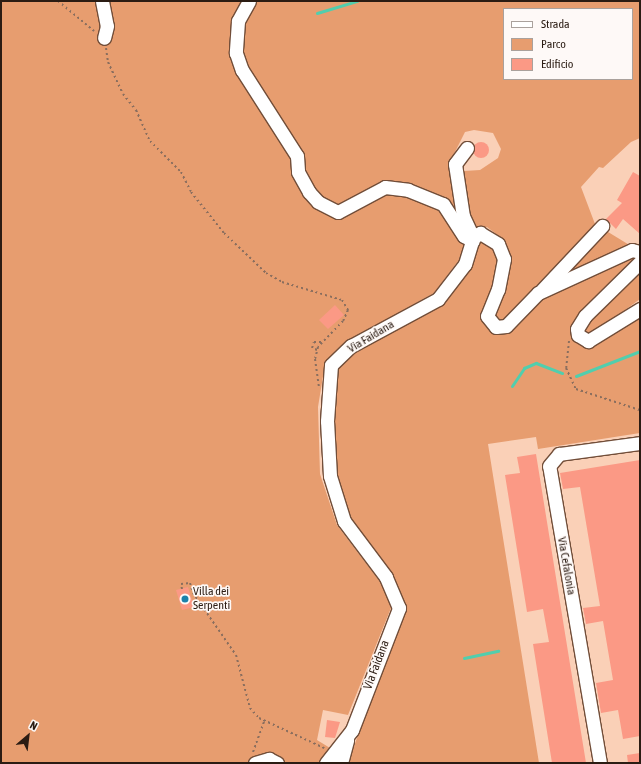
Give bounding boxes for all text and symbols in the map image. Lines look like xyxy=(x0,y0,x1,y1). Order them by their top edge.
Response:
legend xyxy=(503,8,633,80)
text: Strada xyxy=(541,17,570,31)
text: Parco xyxy=(541,37,566,51)
text: Edificio xyxy=(541,57,573,71)
street label: Via Faidana xyxy=(345,318,397,356)
street label: Via Cefalonia xyxy=(554,536,578,596)
place label: Villa dei Serpenti xyxy=(193,585,230,613)
marker: Villa dei Serpenti xyxy=(180,594,190,604)
street label: Via Faidana xyxy=(361,638,393,692)
north arrow xyxy=(8,716,48,756)
text: N xyxy=(28,719,39,732)

